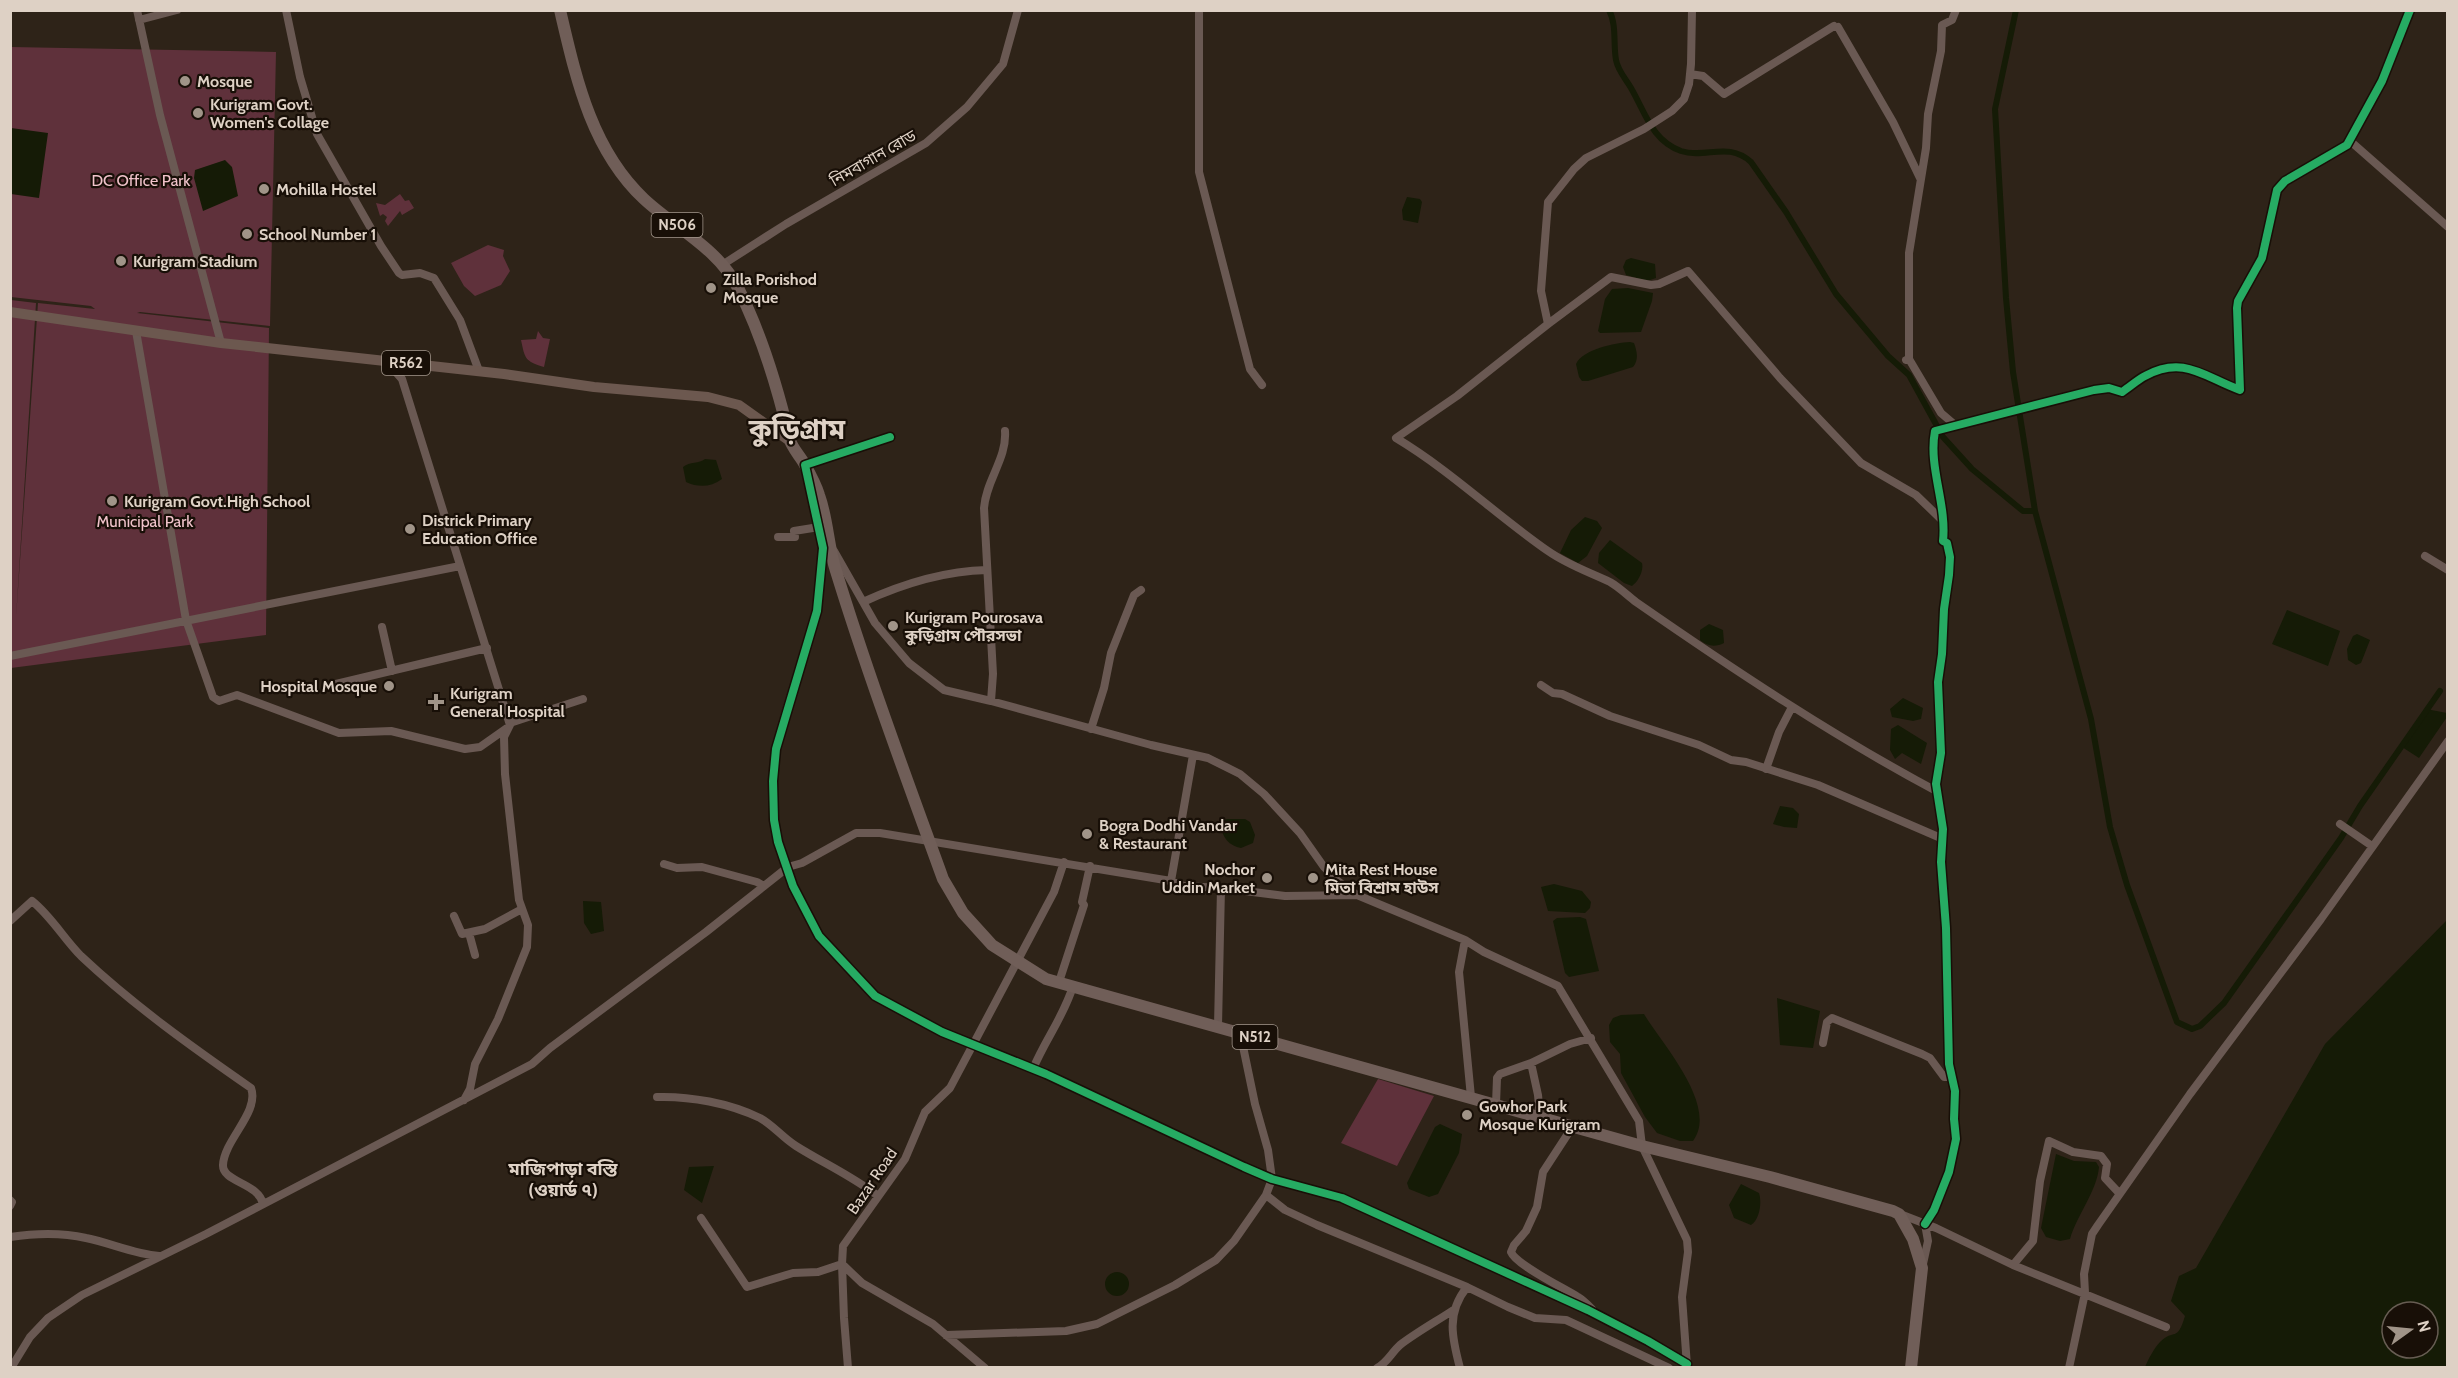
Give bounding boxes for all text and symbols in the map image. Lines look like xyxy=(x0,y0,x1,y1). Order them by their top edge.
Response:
place label: Mosque xyxy=(197,72,252,91)
marker: Mosque xyxy=(178,74,192,88)
place label: Kurigram Govt. Women's Collage xyxy=(210,95,329,132)
marker: Kurigram Govt. Women's Collage xyxy=(191,106,205,120)
street label: নিমবাগান রোড xyxy=(826,125,920,191)
park label: DC Office Park xyxy=(91,171,191,190)
place label: Mohilla Hostel xyxy=(276,180,376,199)
marker: Mohilla Hostel xyxy=(257,182,271,196)
road number: N506 xyxy=(652,213,702,237)
place label: School Number 1 xyxy=(259,225,376,244)
marker: School Number 1 xyxy=(240,227,254,241)
place label: Kurigram Stadium xyxy=(133,252,258,271)
marker: Kurigram Stadium xyxy=(114,254,128,268)
place label: Zilla Porishod Mosque xyxy=(723,270,817,307)
marker: Zilla Porishod Mosque xyxy=(704,281,718,295)
road number: R562 xyxy=(382,351,430,375)
district label: কুড়িগ্রাম xyxy=(748,412,846,447)
place label: Kurigram Govt.High School xyxy=(124,492,310,511)
marker: Kurigram Govt.High School xyxy=(105,494,119,508)
place label: Districk Primary Education Office xyxy=(422,511,537,548)
park label: Municipal Park xyxy=(97,512,194,531)
marker: Districk Primary Education Office xyxy=(403,522,417,536)
place label: Kurigram Pourosava কুড়িগ্রাম পৌরসভা xyxy=(904,608,1043,646)
marker: Kurigram Pourosava কুড়িগ্রাম পৌরসভা xyxy=(886,619,900,633)
place label: Hospital Mosque xyxy=(260,677,377,696)
marker: Hospital Mosque xyxy=(382,679,396,693)
place label: Kurigram General Hospital xyxy=(450,684,565,721)
marker: Kurigram General Hospital xyxy=(427,693,445,711)
place label: Bogra Dodhi Vandar & Restaurant xyxy=(1099,816,1238,853)
marker: Bogra Dodhi Vandar & Restaurant xyxy=(1080,827,1094,841)
place label: Nochor Uddin Market xyxy=(1162,860,1256,897)
place label: Mita Rest House মিতা বিশ্রাম হাউস xyxy=(1324,860,1439,897)
marker: Nochor Uddin Market xyxy=(1260,871,1274,885)
marker: Mita Rest House মিতা বিশ্রাম হাউস xyxy=(1306,871,1320,885)
road number: N512 xyxy=(1232,1025,1278,1049)
place label: Gowhor Park Mosque Kurigram xyxy=(1479,1097,1600,1134)
marker: Gowhor Park Mosque Kurigram xyxy=(1460,1108,1474,1122)
street label: Bazar Road xyxy=(843,1144,901,1218)
district label: মাজিপাড়া বস্তি (ওয়ার্ড ৭) xyxy=(507,1158,619,1201)
north arrow xyxy=(2380,1300,2440,1360)
text: N xyxy=(2413,1318,2435,1334)

